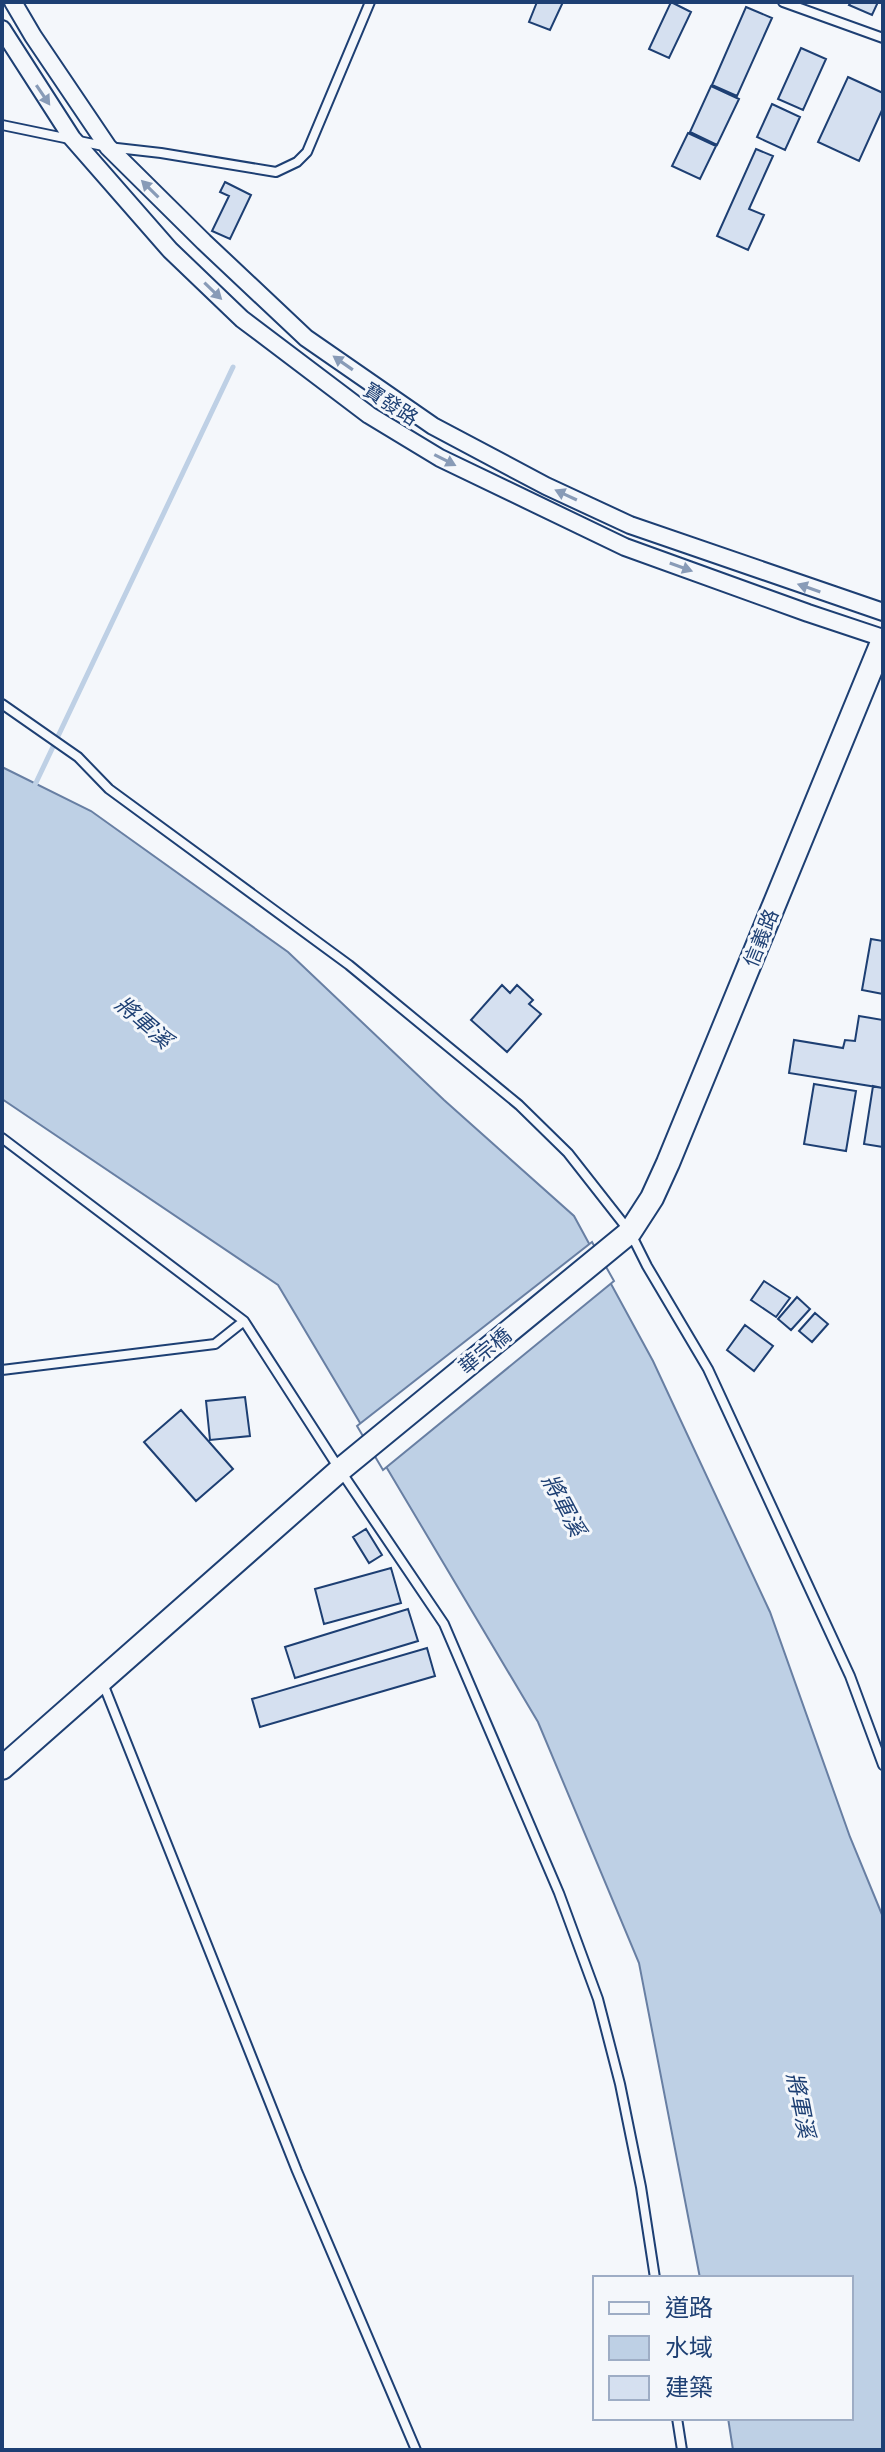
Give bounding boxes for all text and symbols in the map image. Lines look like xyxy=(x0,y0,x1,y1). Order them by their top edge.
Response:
one-way arrow xyxy=(35,85,50,106)
one-way arrow xyxy=(141,180,160,199)
one-way arrow xyxy=(203,281,222,300)
one-way arrow xyxy=(332,356,353,371)
street label: 寶發路 xyxy=(360,378,422,430)
one-way arrow xyxy=(433,453,456,467)
one-way arrow xyxy=(554,488,578,502)
one-way arrow xyxy=(670,562,694,574)
one-way arrow xyxy=(797,581,821,593)
street label: 信義路 xyxy=(740,906,782,970)
water label: 將軍溪 xyxy=(111,991,179,1055)
street label: 華宗橋 xyxy=(455,1324,515,1378)
water label: 將軍溪 xyxy=(537,1470,591,1543)
water label: 將軍溪 xyxy=(782,2070,820,2143)
legend xyxy=(593,2276,853,2420)
text: 道路 xyxy=(665,2294,713,2321)
text: 水域 xyxy=(665,2334,713,2361)
text: 建築 xyxy=(665,2374,713,2401)

